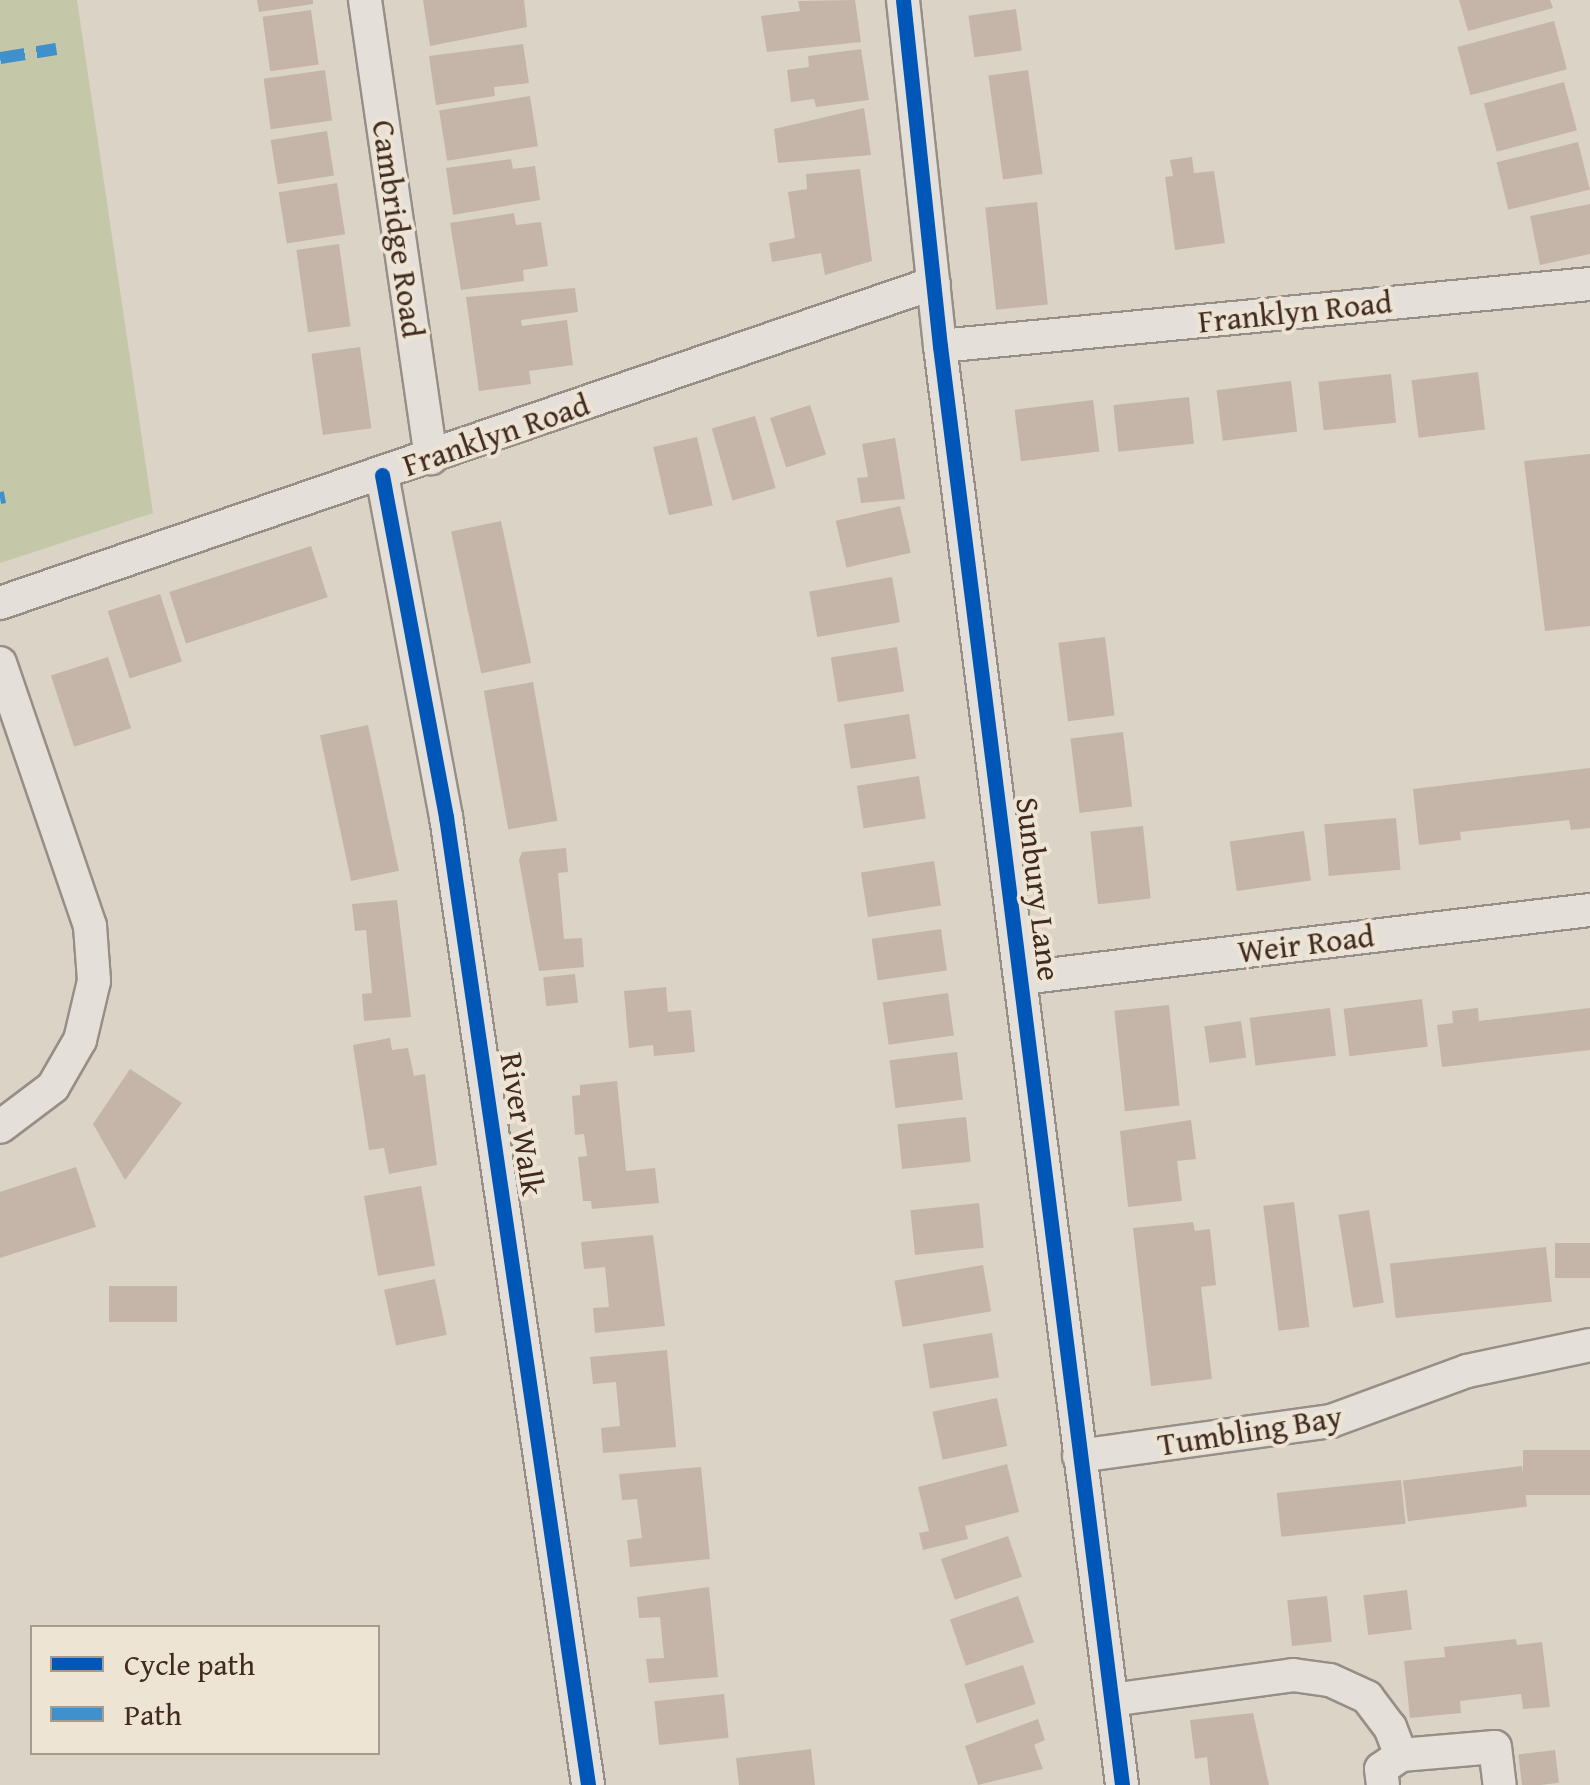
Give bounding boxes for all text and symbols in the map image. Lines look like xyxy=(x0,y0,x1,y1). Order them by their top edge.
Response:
street label: Cambridge Road xyxy=(364,118,432,340)
street label: Franklyn Road xyxy=(1196,283,1394,341)
street label: Franklyn Road xyxy=(398,385,594,485)
street label: Sunbury Lane xyxy=(1008,795,1068,983)
street label: Weir Road xyxy=(1236,917,1376,971)
street label: River Walk xyxy=(492,1050,552,1198)
street label: Tumbling Bay xyxy=(1155,1397,1345,1465)
legend xyxy=(30,1625,380,1755)
text: Cycle path xyxy=(124,1642,255,1686)
text: Path xyxy=(124,1692,182,1736)

